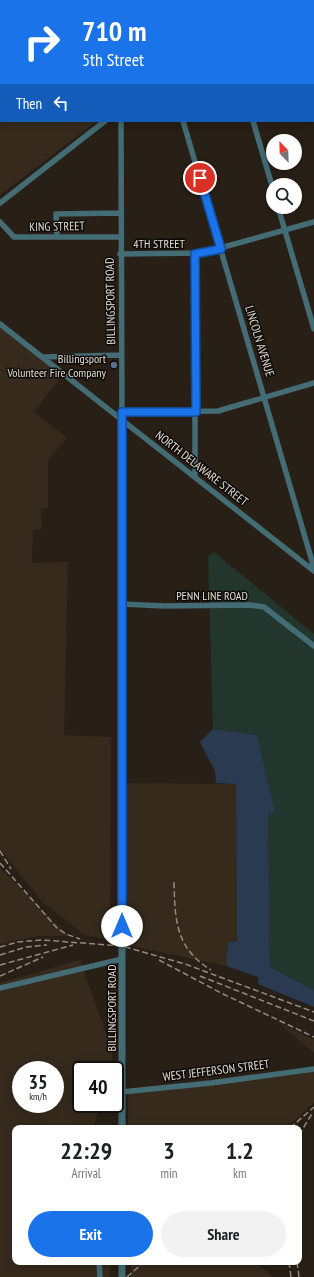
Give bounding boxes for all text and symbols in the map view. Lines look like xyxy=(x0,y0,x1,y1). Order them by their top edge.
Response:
text: 710 m xyxy=(82,12,146,49)
icon: right xyxy=(16,16,68,68)
text: 5th Street xyxy=(82,48,144,71)
icon: left xyxy=(50,92,72,114)
text: Then xyxy=(16,94,42,113)
north arrow xyxy=(266,134,302,170)
map controls xyxy=(266,134,302,214)
pin xyxy=(183,161,217,195)
icon: arrive xyxy=(189,167,211,189)
button: search xyxy=(266,178,302,214)
street label: KING STREET xyxy=(29,218,86,234)
street label: 4TH STREET xyxy=(133,236,185,251)
street label: BILLINGSPORT ROAD xyxy=(102,257,118,345)
street label: LINCOLN AVENUE xyxy=(242,304,278,378)
place label: Billingsport Volunteer Fire Company xyxy=(6,351,107,380)
marker: Billingsport Volunteer Fire Company xyxy=(109,360,119,370)
street label: NORTH DELAWARE STREET xyxy=(153,427,252,509)
street label: PENN LINE ROAD xyxy=(176,588,248,603)
position arrow xyxy=(101,905,143,947)
street label: BILLINGSPORT ROAD xyxy=(104,964,119,1052)
street label: WEST JEFFERSON STREET xyxy=(162,1056,271,1084)
speed limit sign: 40 xyxy=(72,1061,124,1113)
text: 35 xyxy=(28,1069,48,1095)
text: km/h xyxy=(29,1090,47,1103)
text: 22:29 xyxy=(60,1135,112,1166)
text: 3 xyxy=(163,1135,175,1166)
text: 1.2 xyxy=(226,1135,254,1166)
text: Arrival xyxy=(72,1165,101,1182)
text: min xyxy=(160,1165,177,1182)
text: km xyxy=(233,1165,246,1182)
button: Exit xyxy=(28,1211,153,1257)
button: Share xyxy=(161,1211,286,1257)

